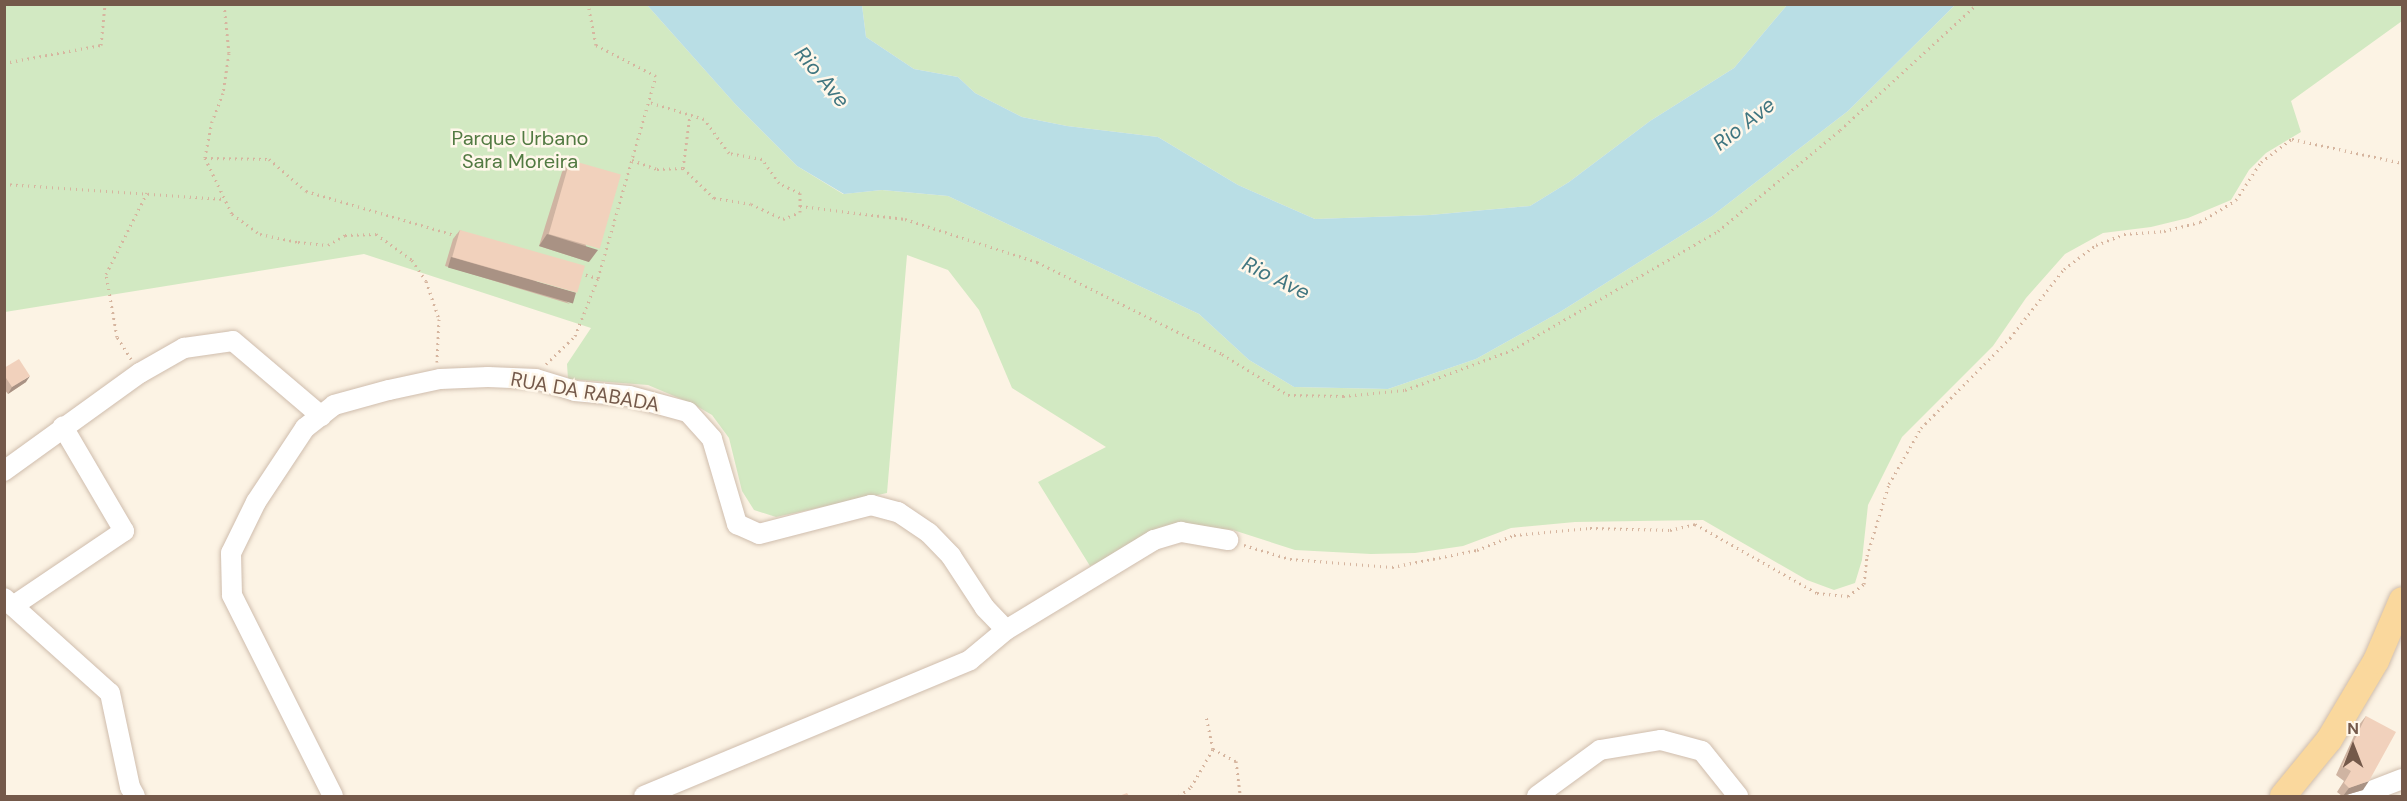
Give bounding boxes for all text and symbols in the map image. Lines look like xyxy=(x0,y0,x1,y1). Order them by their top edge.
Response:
water label: Rio Ave xyxy=(789,41,855,113)
water label: Rio Ave xyxy=(1708,92,1780,156)
park label: Parque Urbano Sara Moreira xyxy=(452,127,588,174)
water label: Rio Ave xyxy=(1238,251,1314,305)
street label: RUA DA RABADA xyxy=(509,367,661,417)
north arrow xyxy=(2323,717,2383,777)
text: N xyxy=(2347,718,2359,739)

